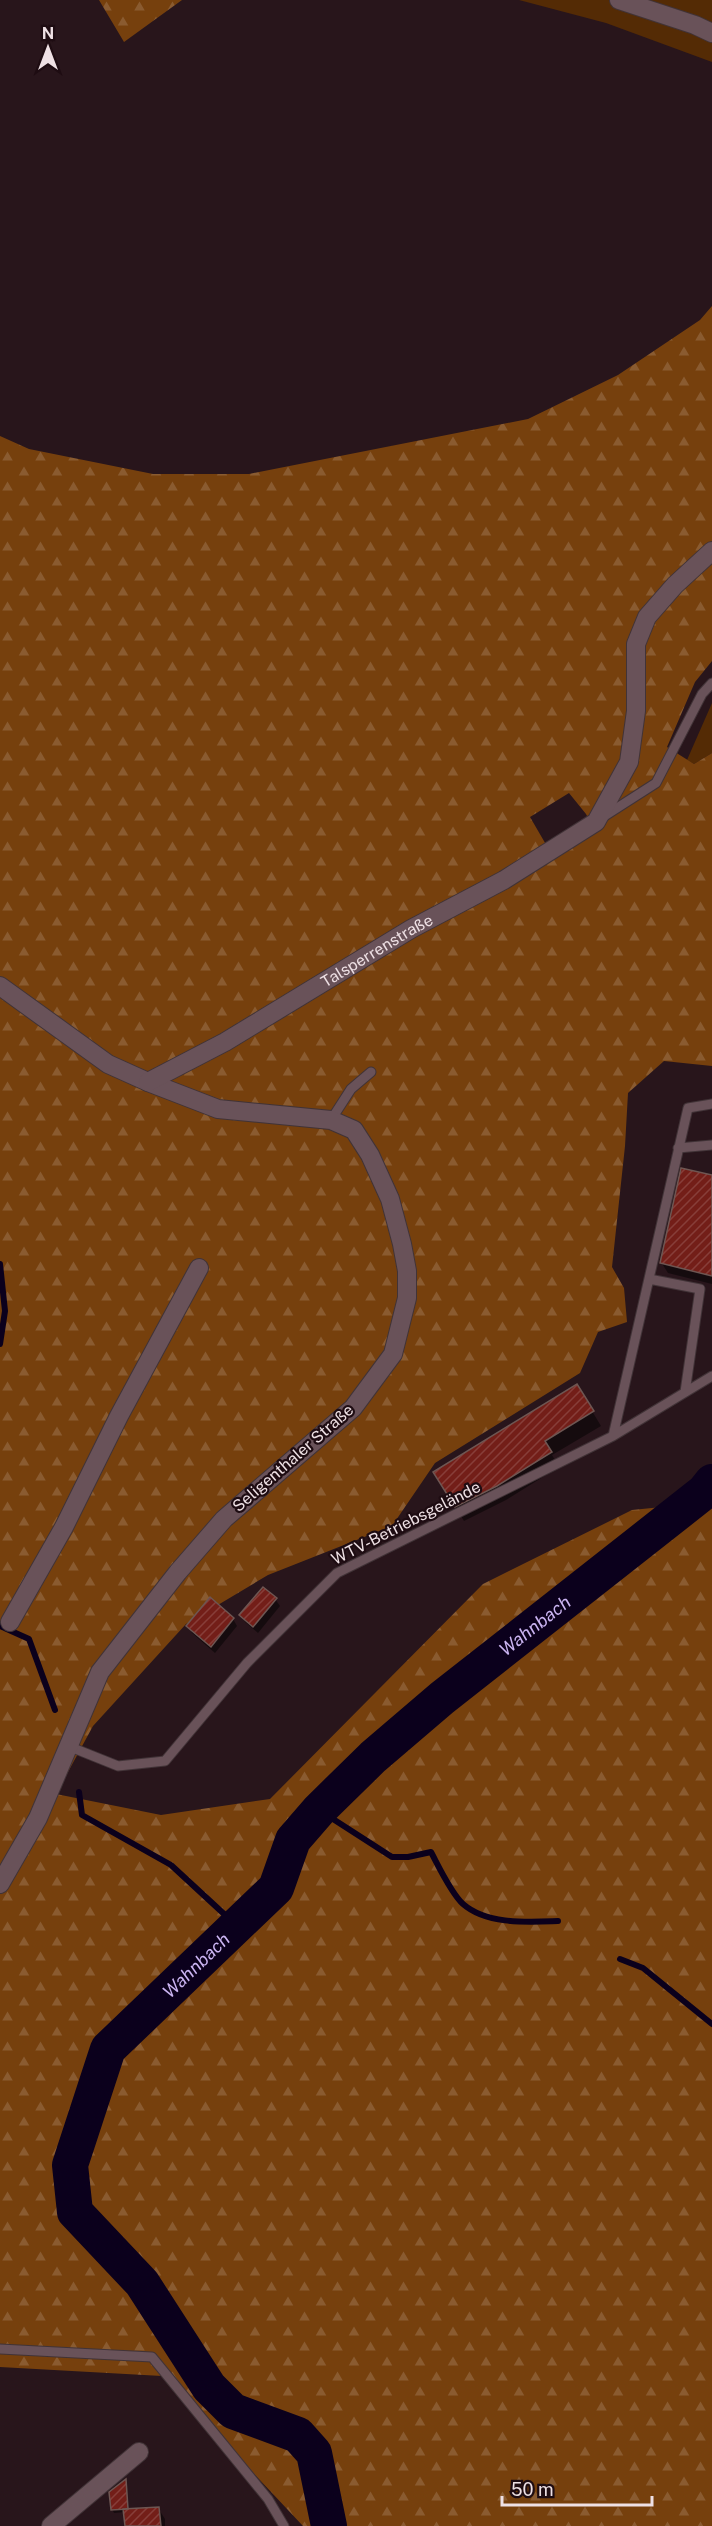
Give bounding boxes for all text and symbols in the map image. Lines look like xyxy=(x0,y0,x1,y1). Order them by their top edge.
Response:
north arrow xyxy=(18,18,78,78)
text: N xyxy=(42,24,54,43)
street label: Talsperrenstraße xyxy=(317,910,436,991)
street label: Seligenthaler Straße xyxy=(229,1400,357,1516)
street label: WTV-Betriebsgelände xyxy=(328,1477,484,1569)
water label: Wahnbach xyxy=(495,1591,574,1660)
water label: Wahnbach xyxy=(158,1928,234,2002)
scale bar xyxy=(502,2469,652,2507)
text: 50 m xyxy=(511,2479,554,2500)

